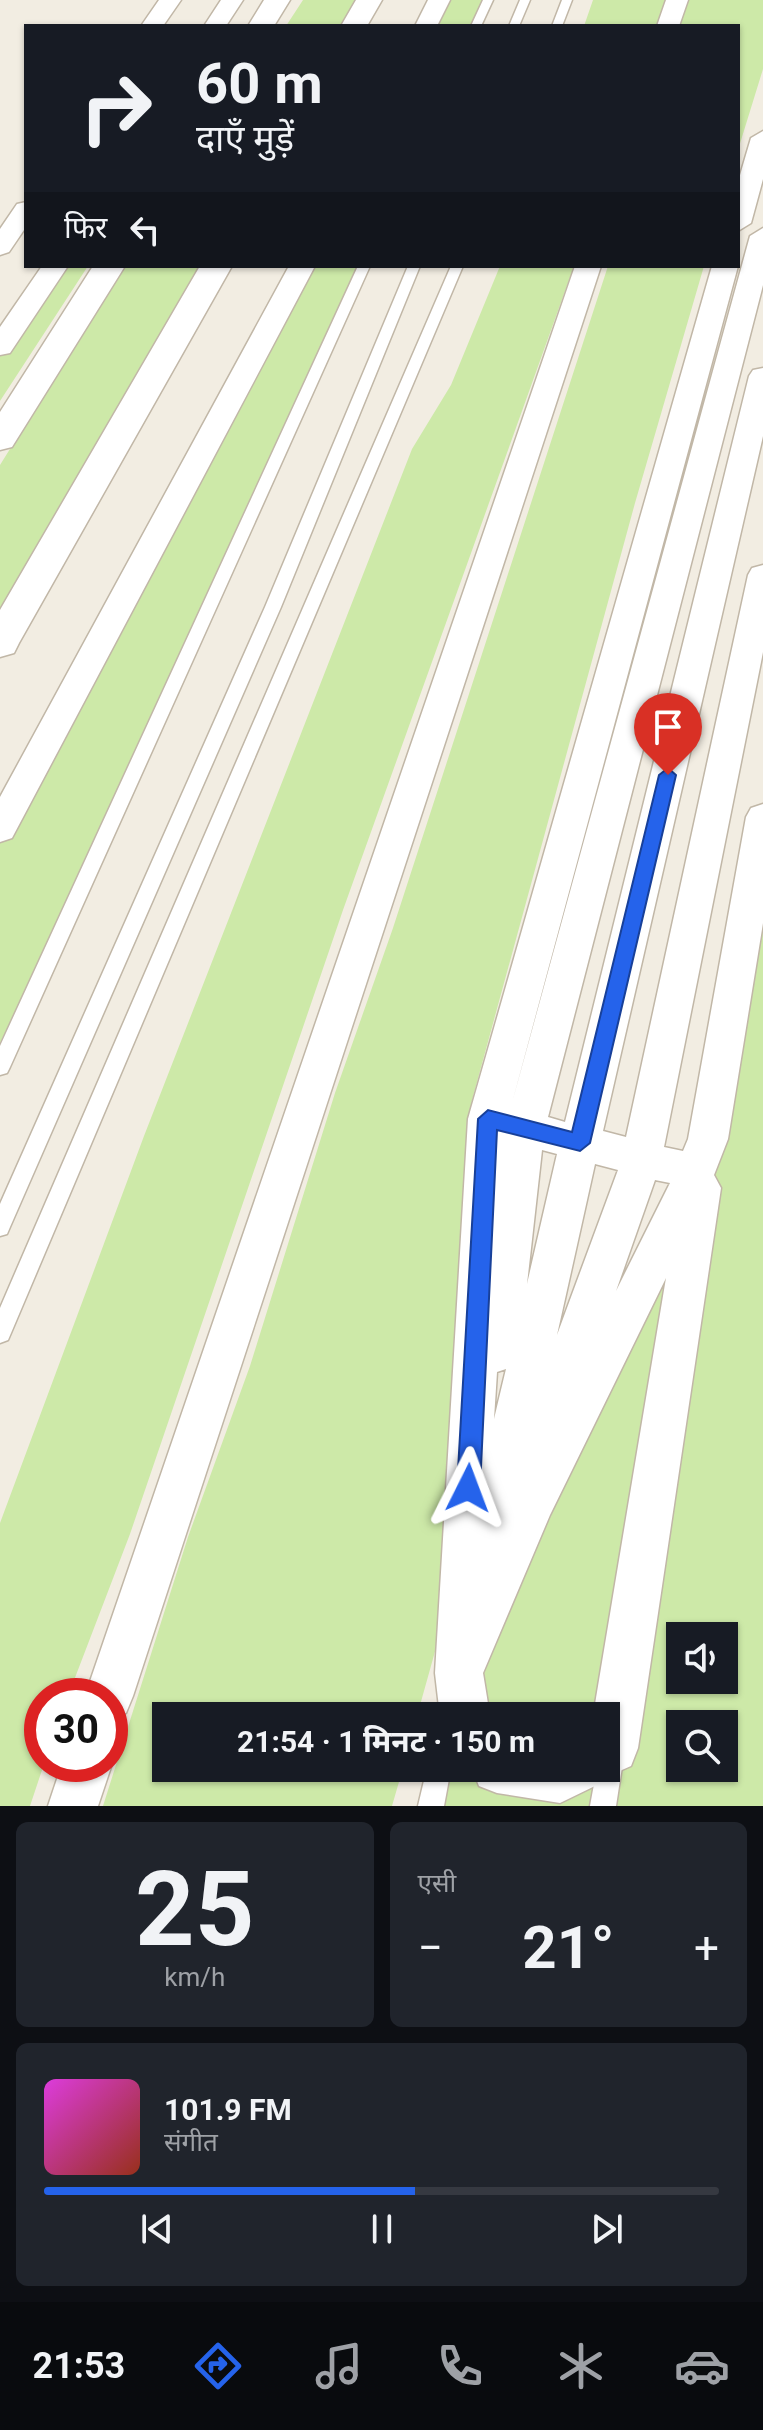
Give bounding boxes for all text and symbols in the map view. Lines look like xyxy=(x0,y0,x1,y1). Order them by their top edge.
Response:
text: 60 m xyxy=(196,51,323,117)
icon: right xyxy=(64,56,168,160)
text: दाएँ मुड़ें xyxy=(196,118,294,160)
icon: left xyxy=(123,208,167,252)
text: फिर xyxy=(64,210,107,245)
pin xyxy=(634,693,702,775)
icon: arrive xyxy=(646,705,690,749)
position arrow xyxy=(426,1446,510,1530)
map controls xyxy=(666,1622,738,1782)
button: sound xyxy=(666,1622,738,1694)
speed limit sign: 30 xyxy=(24,1678,128,1782)
button: search xyxy=(666,1710,738,1782)
text: 21:54 · 1 मिनट · 150 m xyxy=(237,1724,535,1759)
text: 25 xyxy=(135,1849,254,1970)
text: एसी xyxy=(418,1868,456,1898)
text: 21° xyxy=(522,1912,614,1983)
text: − xyxy=(418,1922,443,1974)
text: + xyxy=(694,1922,719,1974)
text: km/h xyxy=(164,1962,225,1992)
text: 101.9 FM xyxy=(164,2092,292,2127)
text: संगीत xyxy=(164,2127,218,2157)
icon: previous xyxy=(135,2207,179,2251)
icon: pause xyxy=(360,2207,404,2251)
icon: next xyxy=(585,2207,629,2251)
icon: directions xyxy=(190,2338,246,2394)
icon: music xyxy=(311,2338,367,2394)
icon: phone xyxy=(432,2338,488,2394)
icon: climate xyxy=(553,2338,609,2394)
icon: car xyxy=(674,2338,730,2394)
text: 21:53 xyxy=(33,2345,125,2387)

